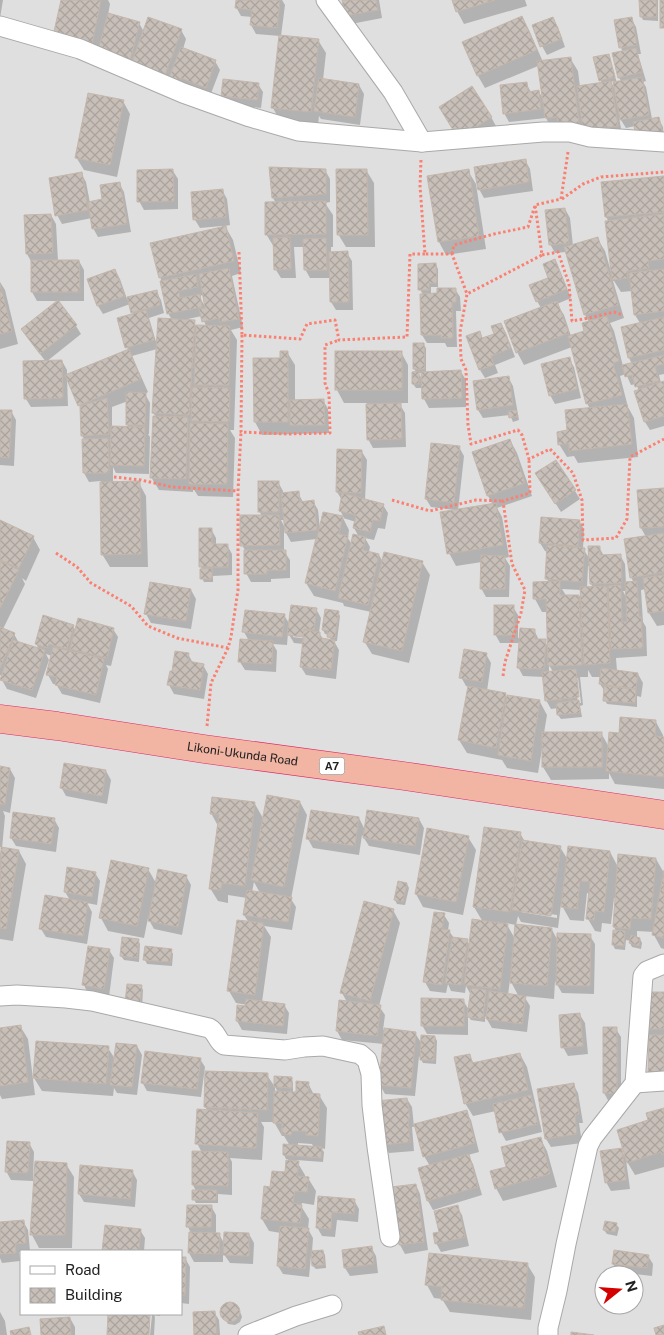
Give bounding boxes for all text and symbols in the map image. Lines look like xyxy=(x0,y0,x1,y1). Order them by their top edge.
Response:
street label: Likoni-Ukunda Road xyxy=(186,739,299,769)
road number: A7 xyxy=(320,758,344,774)
legend xyxy=(20,1250,182,1315)
text: Road xyxy=(65,1261,101,1278)
north arrow xyxy=(594,1265,644,1315)
text: N xyxy=(622,1279,641,1294)
text: Building xyxy=(65,1286,123,1303)

